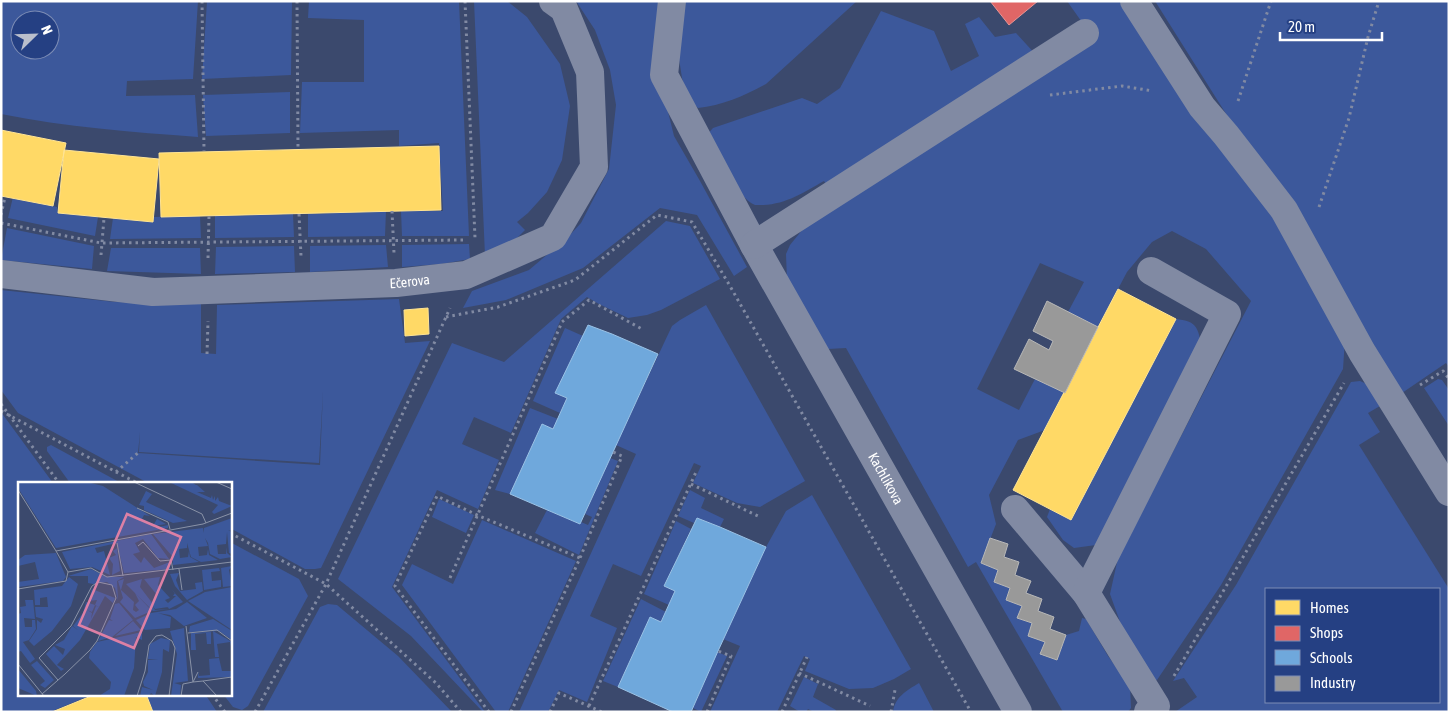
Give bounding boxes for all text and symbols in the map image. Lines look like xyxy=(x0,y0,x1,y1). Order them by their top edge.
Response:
north arrow xyxy=(10,10,60,60)
scale bar xyxy=(1280,10,1382,42)
text: 20 m xyxy=(1288,18,1315,35)
text: N xyxy=(38,23,56,37)
street label: Ečerova xyxy=(389,271,431,291)
street label: Kachlíkova xyxy=(865,450,907,507)
inset map xyxy=(18,482,231,696)
legend xyxy=(1265,588,1440,703)
text: Homes xyxy=(1310,599,1349,616)
text: Shops xyxy=(1310,624,1343,641)
text: Schools xyxy=(1310,649,1353,666)
text: Industry xyxy=(1310,674,1356,691)

